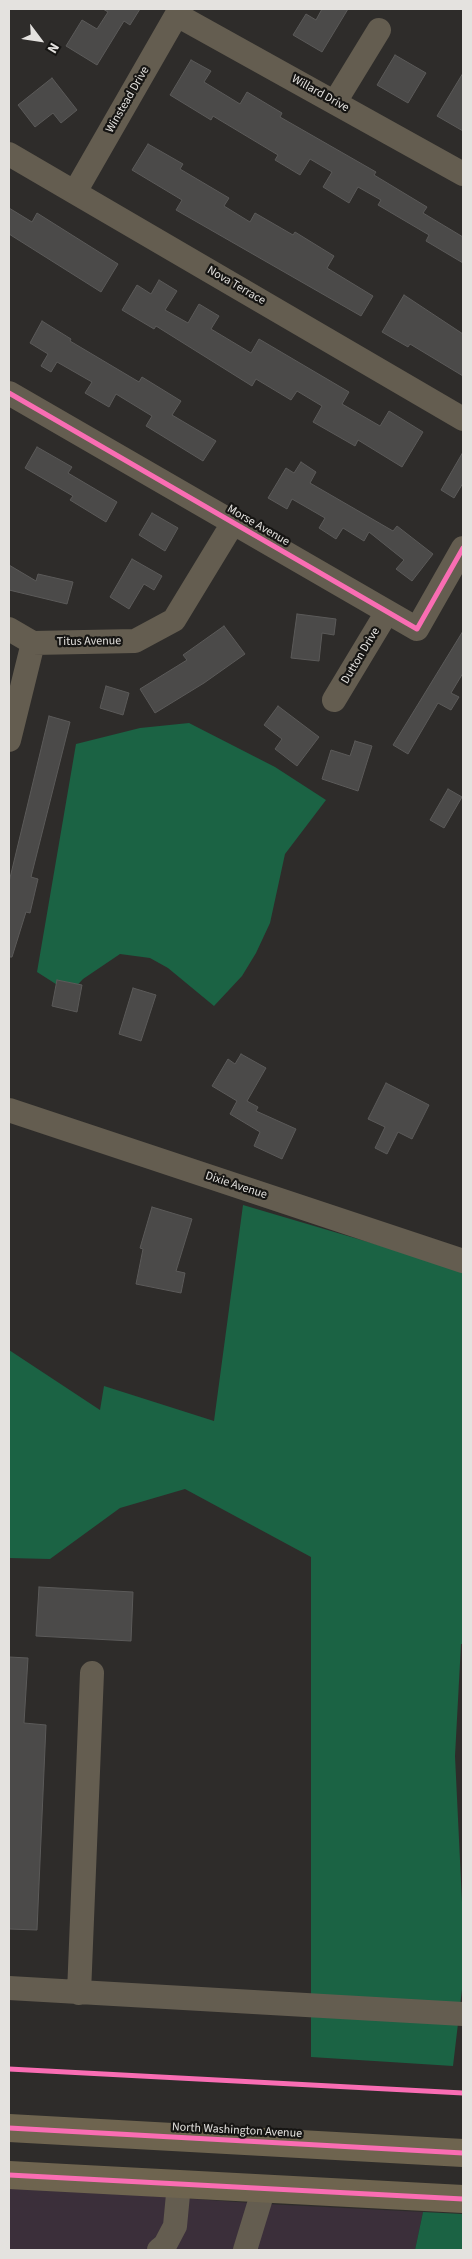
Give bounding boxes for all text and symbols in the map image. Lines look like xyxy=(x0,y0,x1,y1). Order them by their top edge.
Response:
north arrow xyxy=(15,15,65,65)
text: N xyxy=(42,39,64,57)
street label: Winstead Drive xyxy=(103,64,153,136)
street label: Willard Drive xyxy=(289,72,351,116)
street label: Nova Terrace xyxy=(204,264,268,308)
street label: Morse Avenue xyxy=(224,502,292,550)
street label: Dutton Drive xyxy=(339,625,383,687)
street label: Titus Avenue xyxy=(57,634,121,650)
street label: Dixie Avenue xyxy=(203,1169,269,1203)
street label: North Washington Avenue xyxy=(172,2120,302,2142)

